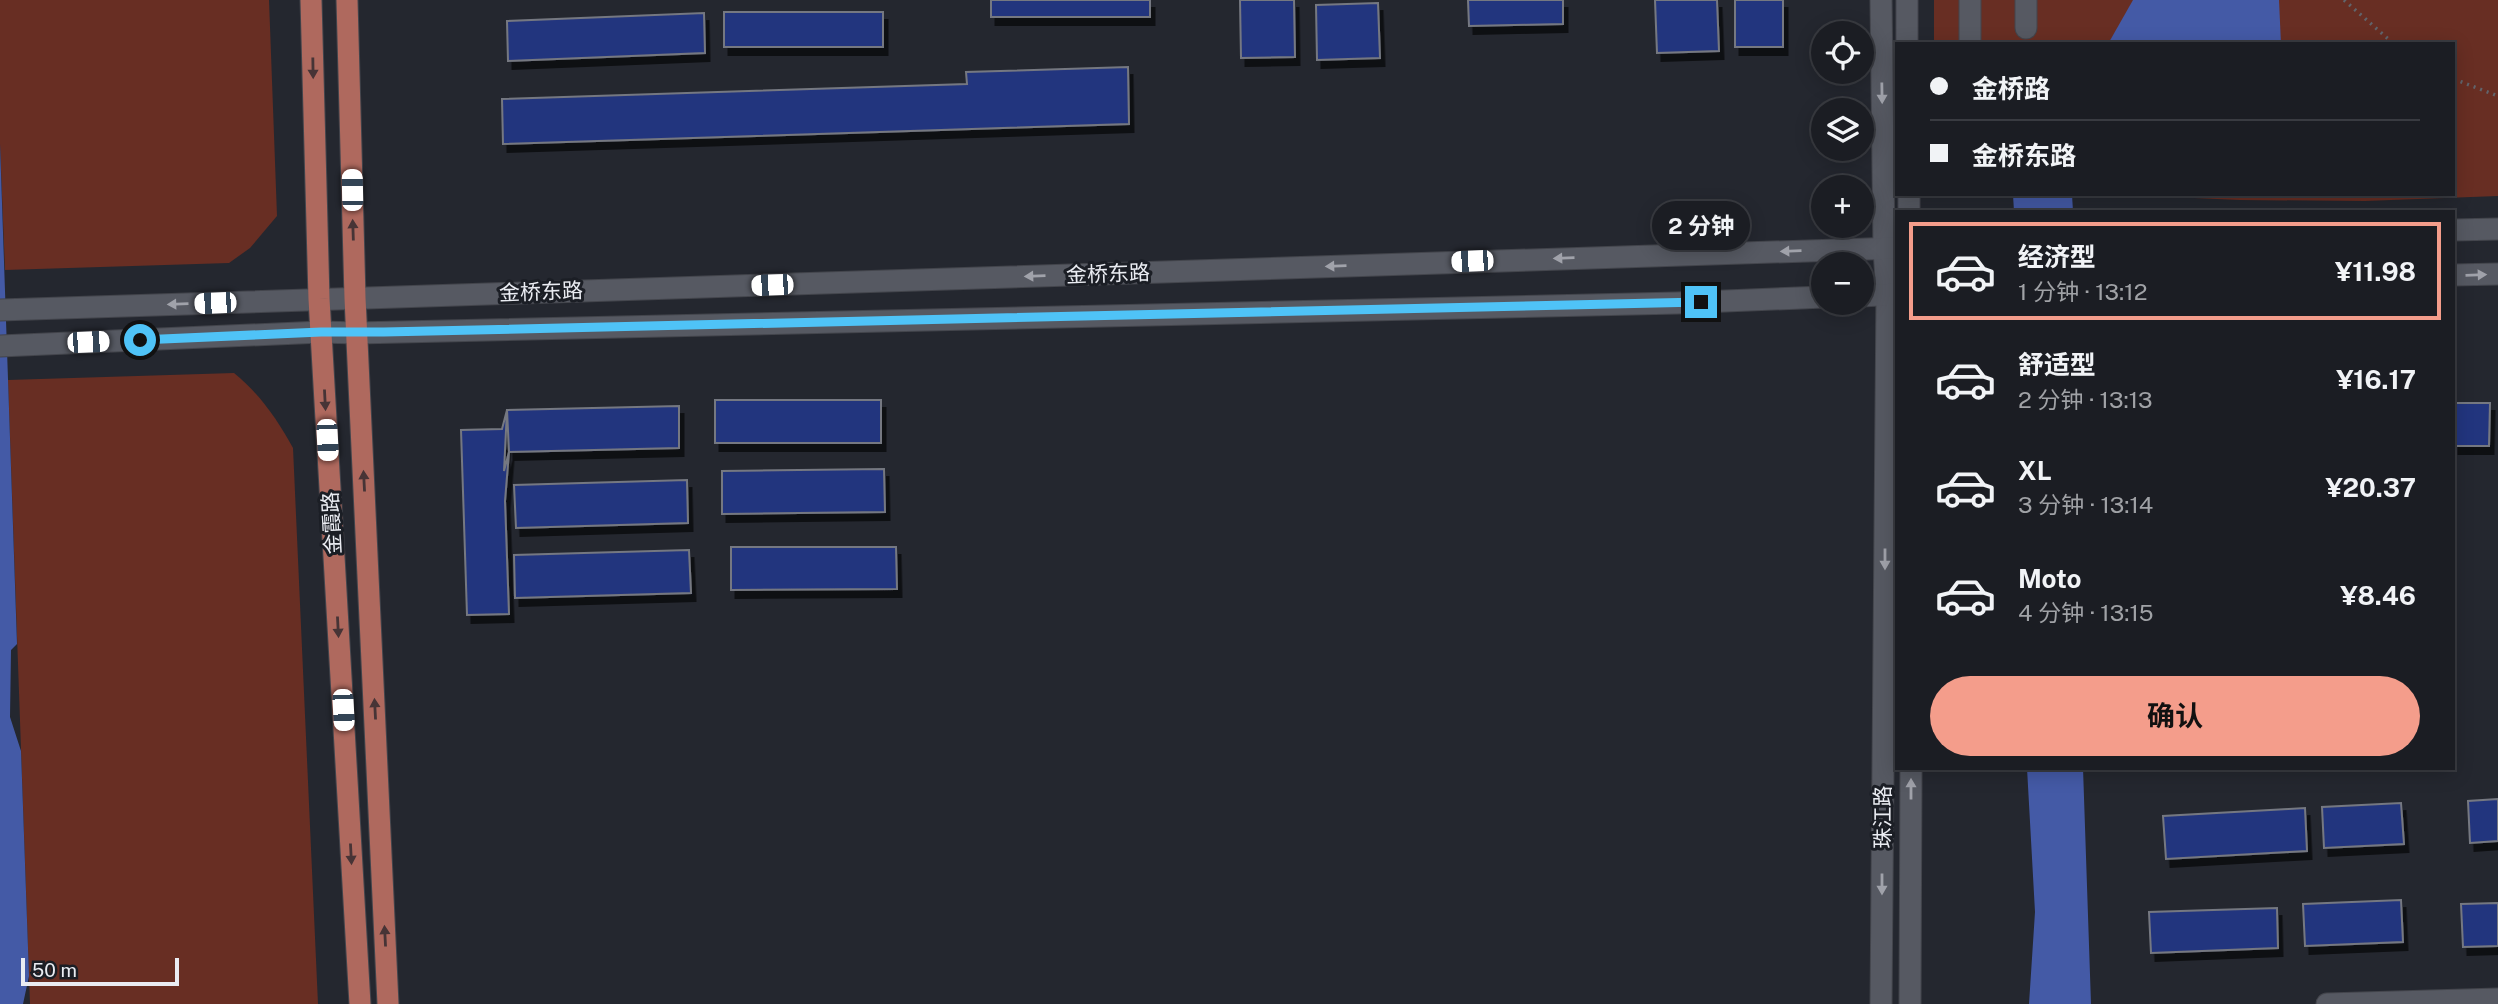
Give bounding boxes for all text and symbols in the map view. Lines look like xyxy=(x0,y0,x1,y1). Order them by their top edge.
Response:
map controls xyxy=(1811,21,1874,315)
button: locate xyxy=(1811,21,1874,84)
one-way arrow xyxy=(307,57,319,79)
text: 金桥路 xyxy=(1972,73,2050,104)
one-way arrow xyxy=(1876,82,1888,104)
button: layers xyxy=(1811,98,1874,161)
text: 金桥东路 xyxy=(1972,140,2076,171)
car xyxy=(342,169,363,211)
button: + xyxy=(1811,175,1874,238)
callout: 2 分钟 xyxy=(1652,201,1750,250)
text: 2 分钟 xyxy=(1668,212,1734,239)
one-way arrow xyxy=(347,219,358,241)
icon: car xyxy=(1934,240,1997,303)
text: 经济型 xyxy=(2018,241,2096,272)
one-way arrow xyxy=(1780,246,1802,257)
car xyxy=(1451,250,1494,272)
button: − xyxy=(1811,252,1874,315)
one-way arrow xyxy=(1552,253,1574,264)
text: ¥11.98 xyxy=(2335,256,2416,287)
street label: 金桥东路 xyxy=(1066,260,1150,287)
one-way arrow xyxy=(1325,261,1347,272)
one-way arrow xyxy=(2465,269,2487,280)
one-way arrow xyxy=(1024,271,1046,282)
car xyxy=(751,274,794,296)
street label: 金桥东路 xyxy=(499,278,583,305)
text: 1 分钟 · 13:12 xyxy=(2018,278,2147,305)
route end xyxy=(1685,286,1717,318)
car xyxy=(194,292,237,314)
one-way arrow xyxy=(166,299,188,310)
route start xyxy=(124,324,156,356)
car xyxy=(67,331,110,353)
icon: car xyxy=(1934,348,1997,411)
text: 舒适型 xyxy=(2018,349,2096,380)
text: ¥16.17 xyxy=(2336,364,2416,395)
text: 2 分钟 · 13:13 xyxy=(2018,386,2153,413)
one-way arrow xyxy=(320,389,331,411)
car xyxy=(316,418,339,462)
text: XL xyxy=(2018,455,2052,486)
icon: car xyxy=(1934,456,1997,519)
one-way arrow xyxy=(358,470,369,492)
text: ¥20.37 xyxy=(2325,472,2416,503)
street label: 金霞路 xyxy=(317,491,346,555)
text: 3 分钟 · 13:14 xyxy=(2018,491,2153,518)
one-way arrow xyxy=(1879,548,1890,570)
text: Moto xyxy=(2018,563,2081,594)
icon: car xyxy=(1934,564,1997,627)
text: ¥8.46 xyxy=(2340,580,2416,611)
text: 4 分钟 · 13:15 xyxy=(2018,599,2153,626)
one-way arrow xyxy=(333,616,344,638)
button: 确认 xyxy=(1930,676,2420,756)
car xyxy=(332,688,355,732)
one-way arrow xyxy=(369,697,380,719)
one-way arrow xyxy=(1905,778,1917,800)
street label: 珠江路 xyxy=(1870,786,1895,849)
one-way arrow xyxy=(346,843,357,865)
one-way arrow xyxy=(1876,874,1888,896)
one-way arrow xyxy=(380,925,391,947)
scale bar xyxy=(21,955,178,987)
text: 50 m xyxy=(32,959,77,981)

